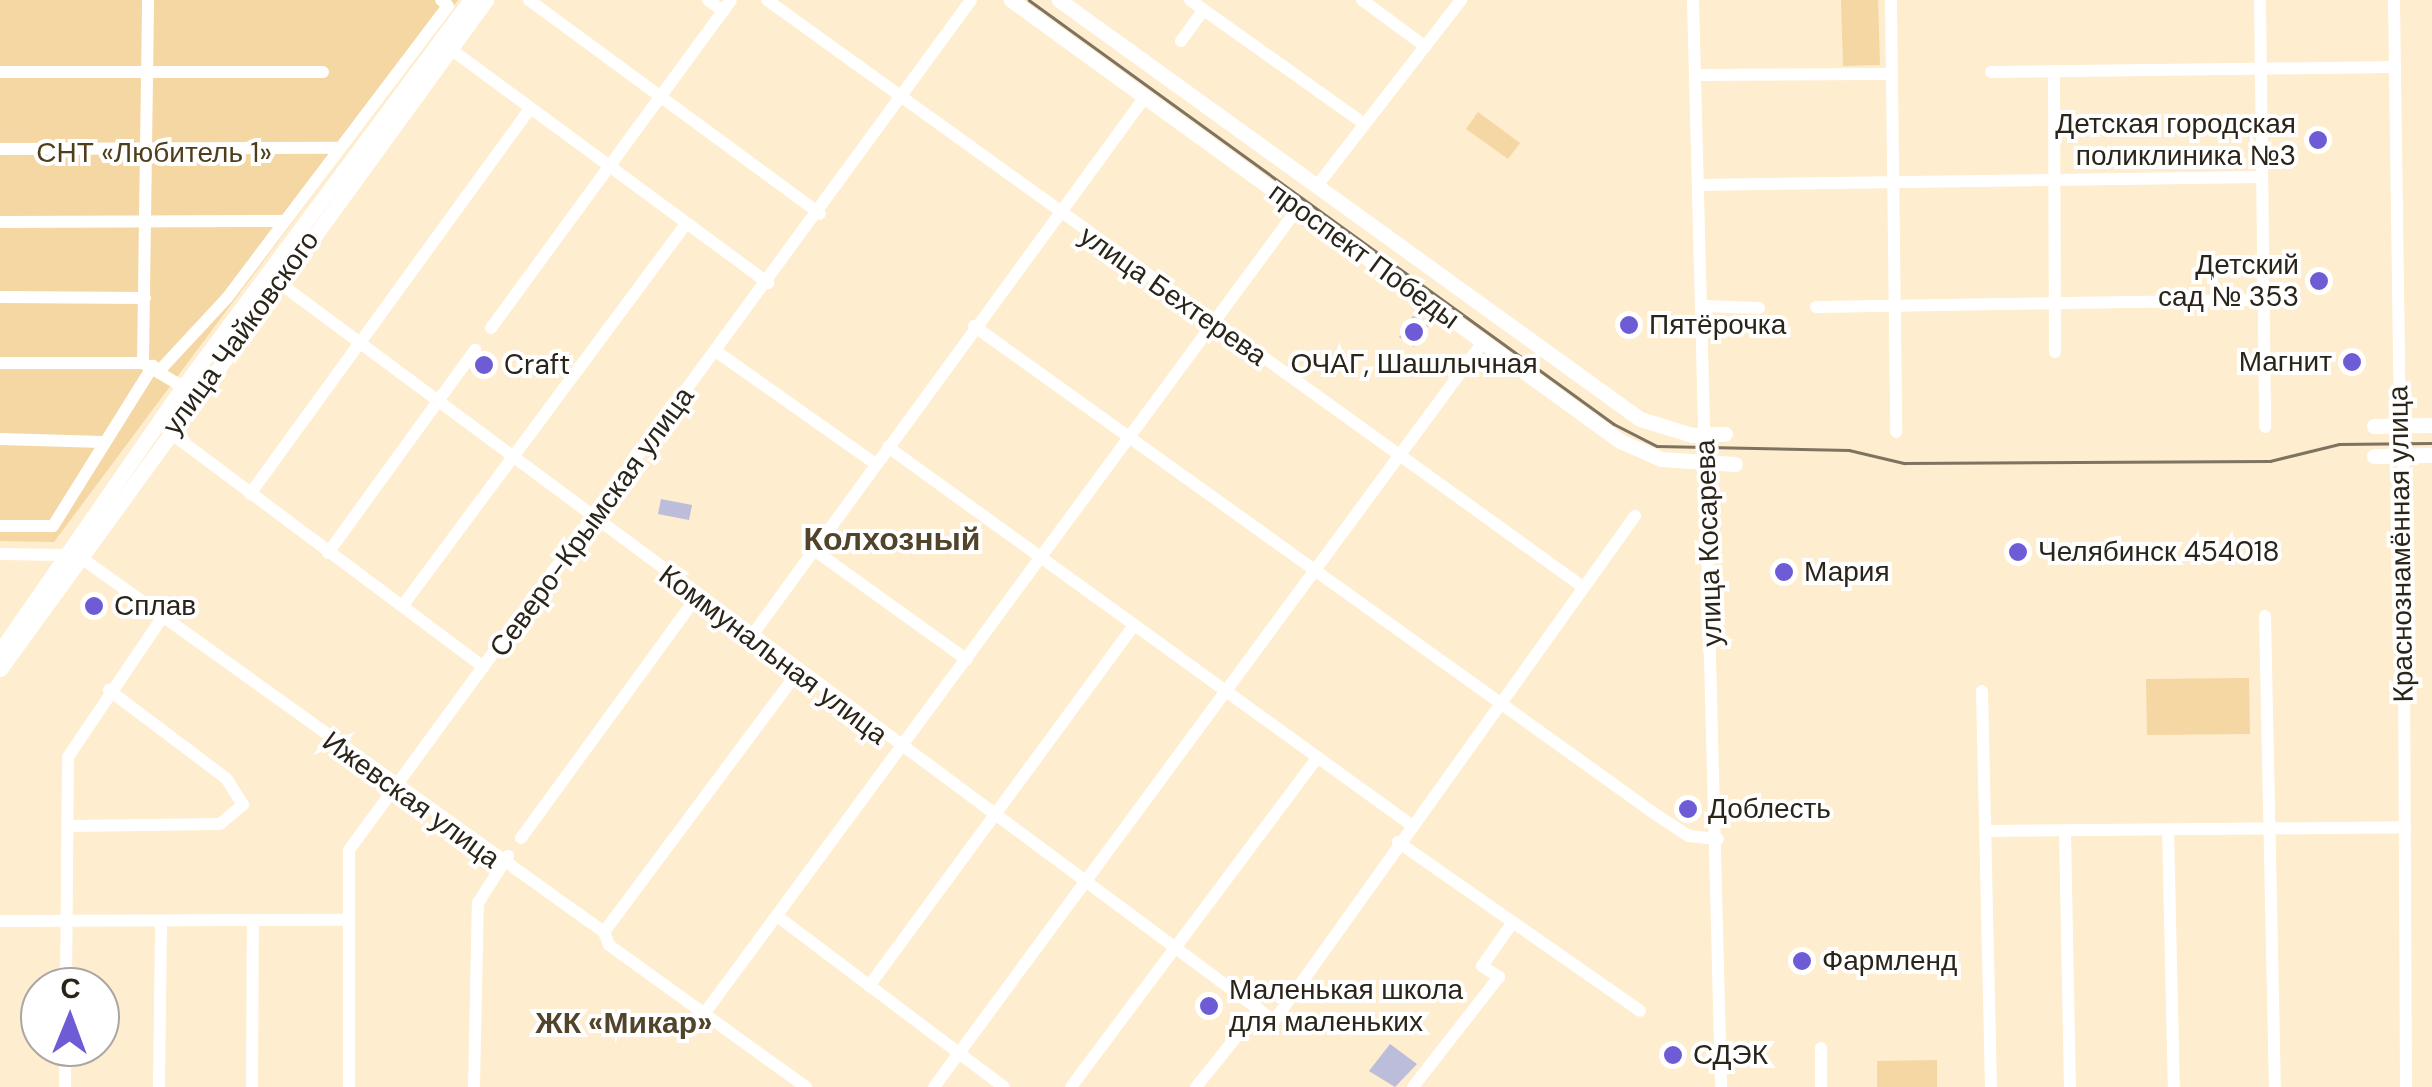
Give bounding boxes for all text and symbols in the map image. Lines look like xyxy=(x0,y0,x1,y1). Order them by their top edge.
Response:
place label: Детская городская поликлиника №3 xyxy=(2055,107,2296,173)
marker: Детская городская поликлиника №3 xyxy=(2305,127,2331,153)
park label: СНТ «Любитель 1» xyxy=(36,136,272,170)
street label: проспект Победы xyxy=(1262,176,1466,336)
street label: улица Бехтерева xyxy=(1073,219,1273,373)
street label: улица Чайковского xyxy=(156,224,326,442)
place label: Детский сад № 353 xyxy=(2158,248,2299,314)
marker: Детский сад № 353 xyxy=(2308,270,2330,292)
place label: Пятёрочка xyxy=(1649,308,1786,342)
marker: Пятёрочка xyxy=(1618,314,1640,336)
marker: ОЧАГ, Шашлычная xyxy=(1403,321,1425,343)
place label: Магнит xyxy=(2239,345,2332,379)
place label: ОЧАГ, Шашлычная xyxy=(1290,347,1538,381)
place label: Craft xyxy=(504,348,570,382)
marker: Магнит xyxy=(2341,351,2363,373)
marker: Craft xyxy=(473,354,495,376)
street label: Северо-Крымская улица xyxy=(483,380,701,664)
street label: Краснознамённая улица xyxy=(2381,385,2421,703)
street label: улица Косарева xyxy=(1689,439,1729,647)
district label: Колхозный xyxy=(804,520,980,558)
place label: Челябинск 454018 xyxy=(2038,535,2280,569)
marker: Челябинск 454018 xyxy=(2007,541,2029,563)
place label: Мария xyxy=(1804,555,1890,589)
street label: Коммунальная улица xyxy=(652,558,894,752)
marker: Мария xyxy=(1773,561,1795,583)
place label: Сплав xyxy=(114,589,196,623)
marker: Сплав xyxy=(83,595,105,617)
street label: Ижевская улица xyxy=(316,724,506,876)
place label: Доблесть xyxy=(1708,792,1831,826)
marker: Доблесть xyxy=(1677,798,1699,820)
place label: Фармленд xyxy=(1822,944,1957,978)
marker: Фармленд xyxy=(1791,950,1813,972)
north arrow xyxy=(20,967,120,1067)
text: С xyxy=(60,970,81,1007)
place label: Маленькая школа для маленьких xyxy=(1229,973,1463,1039)
marker: Маленькая школа для маленьких xyxy=(1198,995,1220,1017)
district label: ЖК «Микар» xyxy=(536,1005,712,1041)
place label: СДЭК xyxy=(1693,1038,1768,1072)
marker: СДЭК xyxy=(1662,1044,1684,1066)

